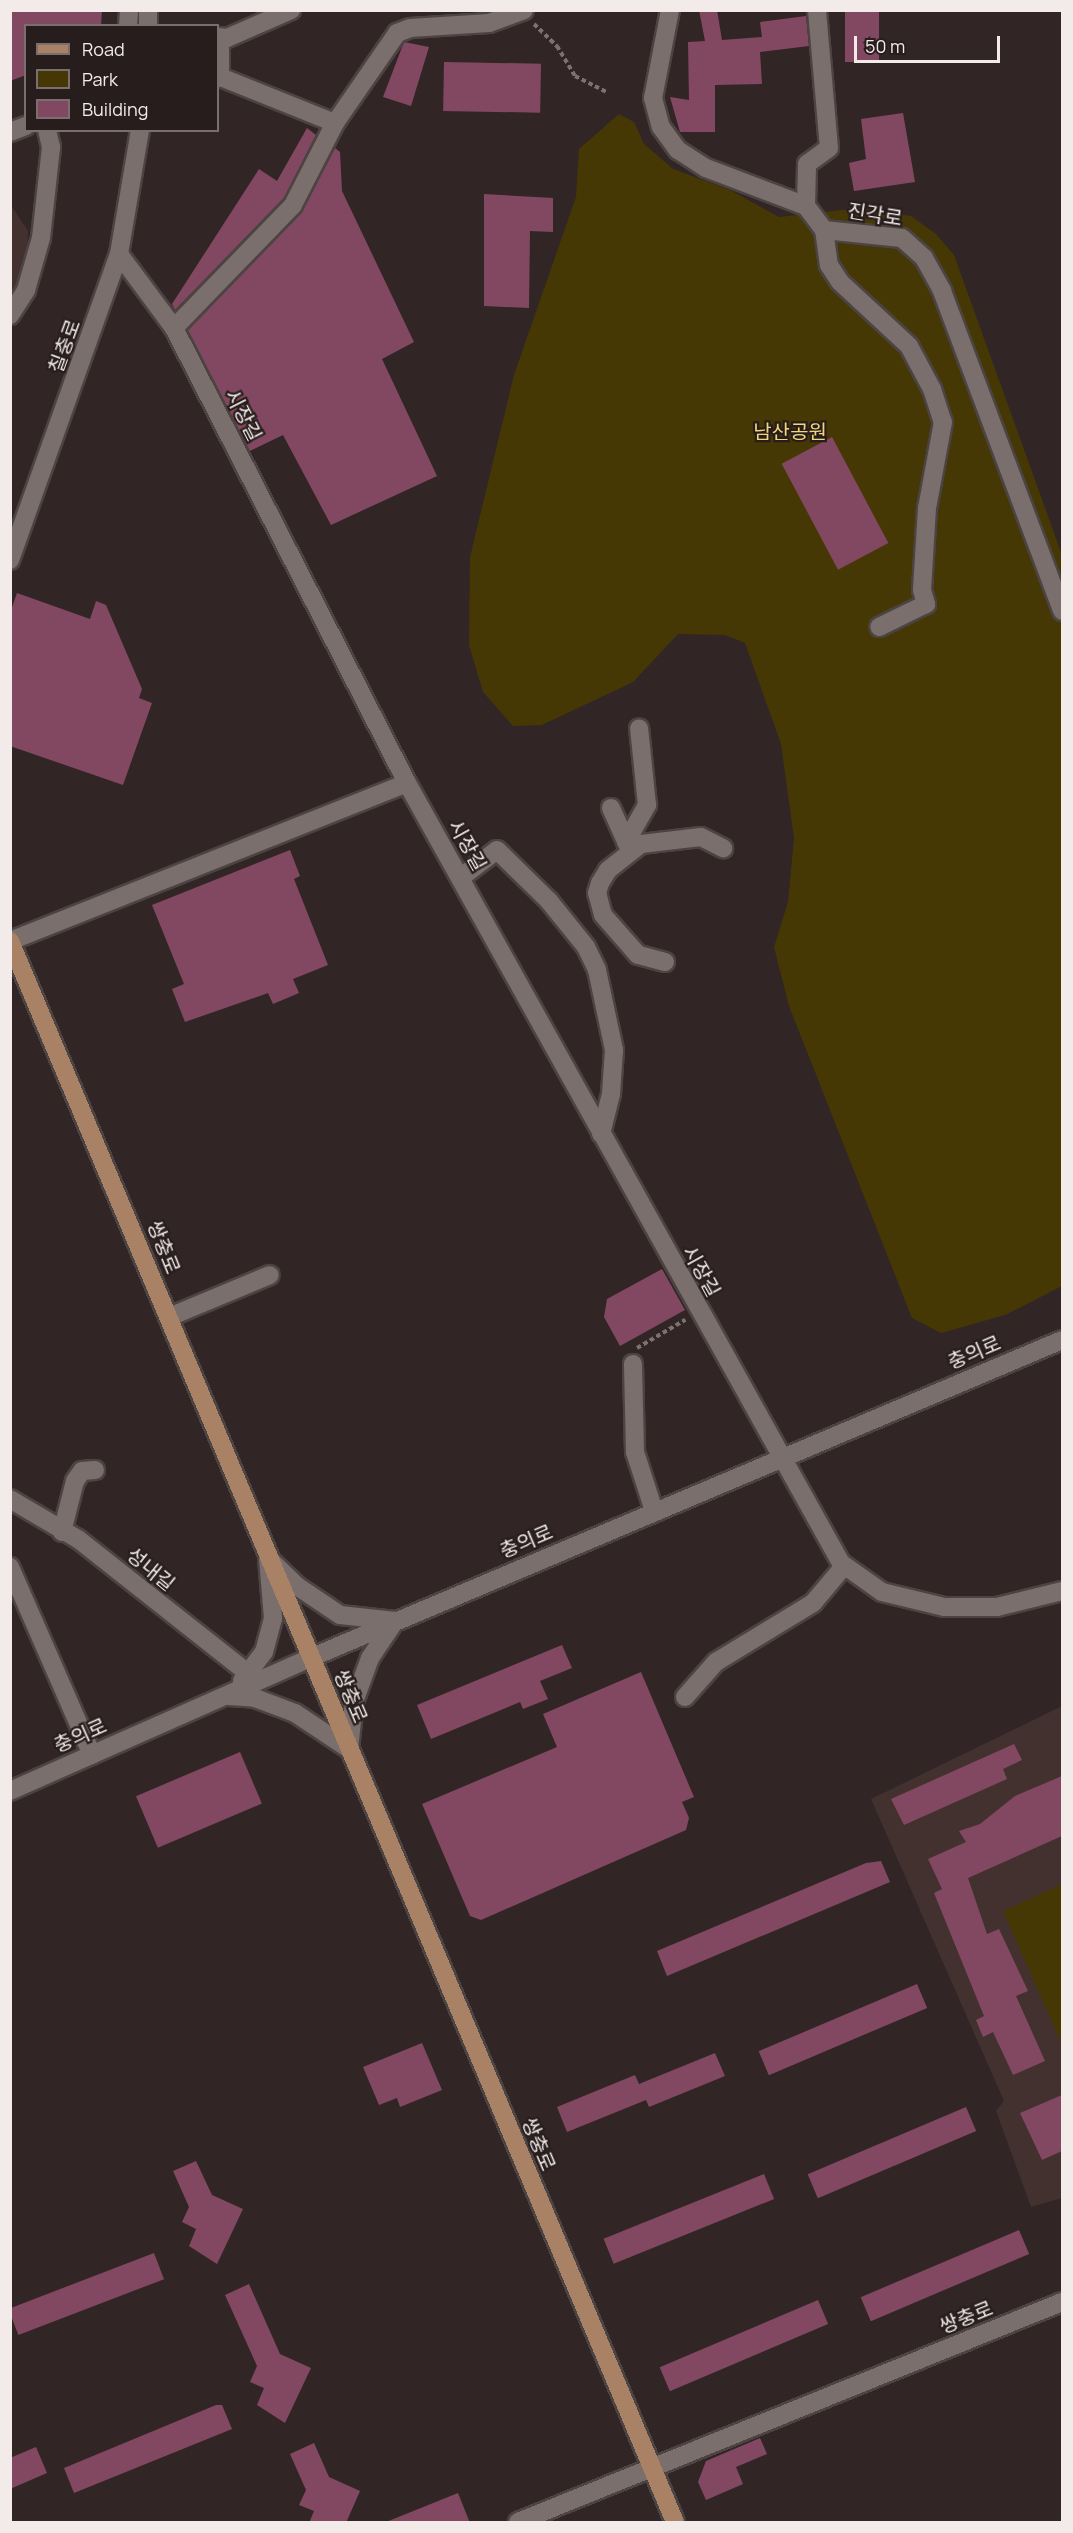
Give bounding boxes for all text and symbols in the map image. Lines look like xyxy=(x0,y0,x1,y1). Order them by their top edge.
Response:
legend xyxy=(24,24,219,132)
scale bar xyxy=(857,24,1002,62)
text: 50 m xyxy=(865,34,905,58)
text: Road xyxy=(82,37,125,61)
text: Park xyxy=(82,67,118,91)
text: Building xyxy=(82,97,148,121)
street label: 진각로 xyxy=(846,198,904,230)
street label: 칠충로 xyxy=(43,316,85,376)
street label: 시장길 xyxy=(221,385,267,445)
park label: 남산공원 xyxy=(753,419,827,443)
street label: 시장길 xyxy=(444,815,492,875)
street label: 쌍충로 xyxy=(143,1217,185,1277)
street label: 시장길 xyxy=(678,1241,726,1301)
street label: 충의로 xyxy=(944,1330,1004,1374)
street label: 충의로 xyxy=(496,1519,556,1563)
street label: 성내길 xyxy=(122,1542,180,1596)
street label: 쌍충로 xyxy=(329,1666,373,1726)
street label: 충의로 xyxy=(50,1713,110,1757)
street label: 쌍충로 xyxy=(517,2114,561,2174)
street label: 쌍충로 xyxy=(936,2296,996,2338)

